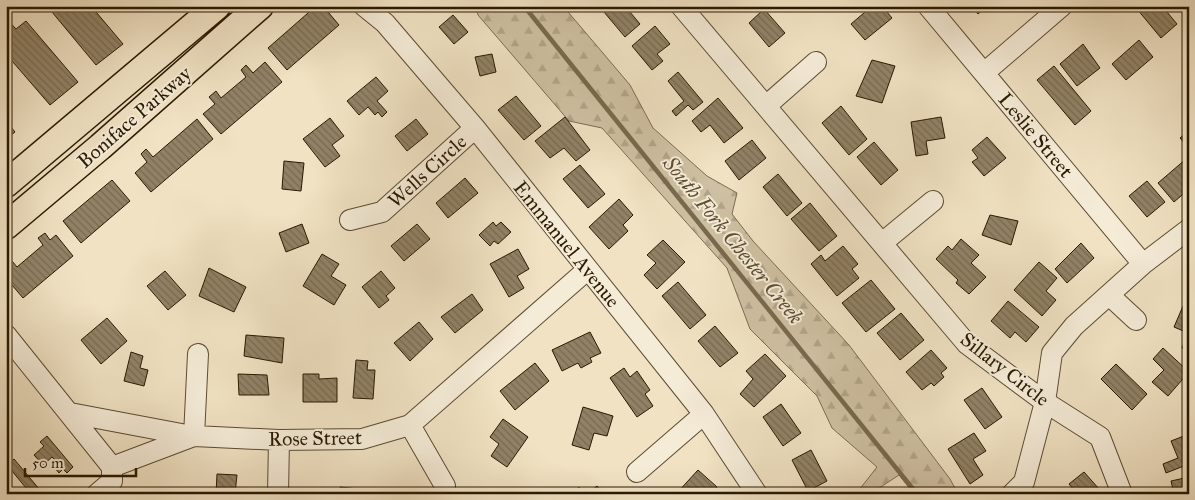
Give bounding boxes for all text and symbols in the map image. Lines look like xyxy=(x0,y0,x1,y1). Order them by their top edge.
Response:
street label: Boniface Parkway xyxy=(72,61,196,173)
street label: Leslie Street xyxy=(994,88,1078,182)
street label: Wells Circle xyxy=(383,129,471,213)
water label: South Fork Chester Creek xyxy=(657,150,809,330)
street label: Emmanuel Avenue xyxy=(509,176,625,312)
street label: Sillary Circle xyxy=(956,327,1054,411)
street label: Rose Street xyxy=(268,425,362,451)
scale bar xyxy=(25,445,136,477)
text: 50 m xyxy=(32,454,64,472)

